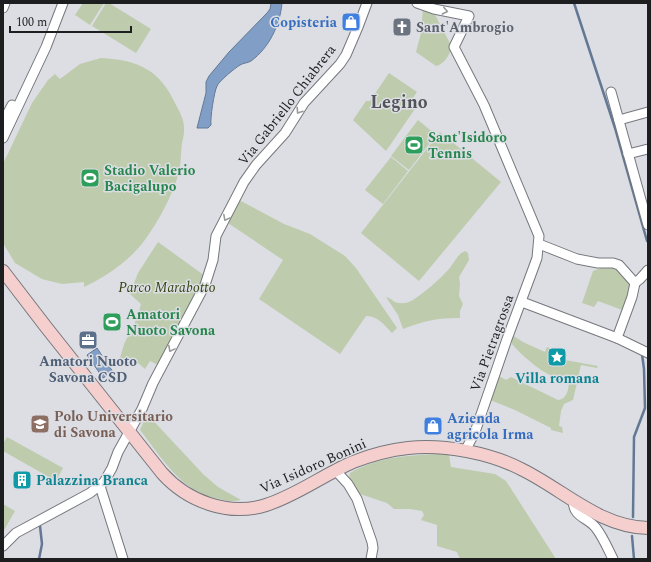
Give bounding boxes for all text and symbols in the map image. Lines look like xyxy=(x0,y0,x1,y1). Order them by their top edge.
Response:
one-way arrow xyxy=(442,7,448,15)
scale bar xyxy=(10,8,131,34)
shop icon: Copisteria xyxy=(340,11,362,33)
place label: Copisteria xyxy=(270,12,338,33)
text: 100 m xyxy=(16,13,47,32)
church icon: Sant'Ambrogio xyxy=(391,16,413,38)
place label: Sant'Ambrogio xyxy=(416,17,514,38)
street label: Via Gabriello Chiabrera xyxy=(233,40,341,170)
district label: Legino xyxy=(370,89,428,116)
one-way arrow xyxy=(296,107,304,114)
place label: Sant'Isidoro Tennis xyxy=(428,127,507,164)
sports icon: Sant'Isidoro Tennis xyxy=(403,134,425,156)
place label: Stadio Valerio Bacigalupo xyxy=(104,160,196,197)
sports icon: Stadio Valerio Bacigalupo xyxy=(79,167,101,189)
one-way arrow xyxy=(223,213,231,221)
park label: Parco Marabotto xyxy=(118,277,216,298)
street label: Via Pietragrossa xyxy=(465,291,519,395)
place label: Amatori Nuoto Savona xyxy=(126,304,216,341)
sports icon: Amatori Nuoto Savona xyxy=(101,311,123,333)
office icon: Amatori Nuoto Savona CSD xyxy=(77,329,99,351)
one-way arrow xyxy=(168,345,176,352)
place icon: Villa romana xyxy=(546,346,568,368)
place label: Amatori Nuoto Savona CSD xyxy=(39,351,137,388)
place label: Villa romana xyxy=(515,368,600,389)
place label: Polo Universitario di Savona xyxy=(54,406,173,443)
place label: Azienda agricola Irma xyxy=(447,408,534,445)
school or university icon: Polo Universitario di Savona xyxy=(29,413,51,435)
shop icon: Azienda agricola Irma xyxy=(422,415,444,437)
street label: Via Isidoro Bonini xyxy=(256,433,370,499)
building icon: Palazzina Branca xyxy=(11,469,33,491)
place label: Palazzina Branca xyxy=(36,470,149,491)

